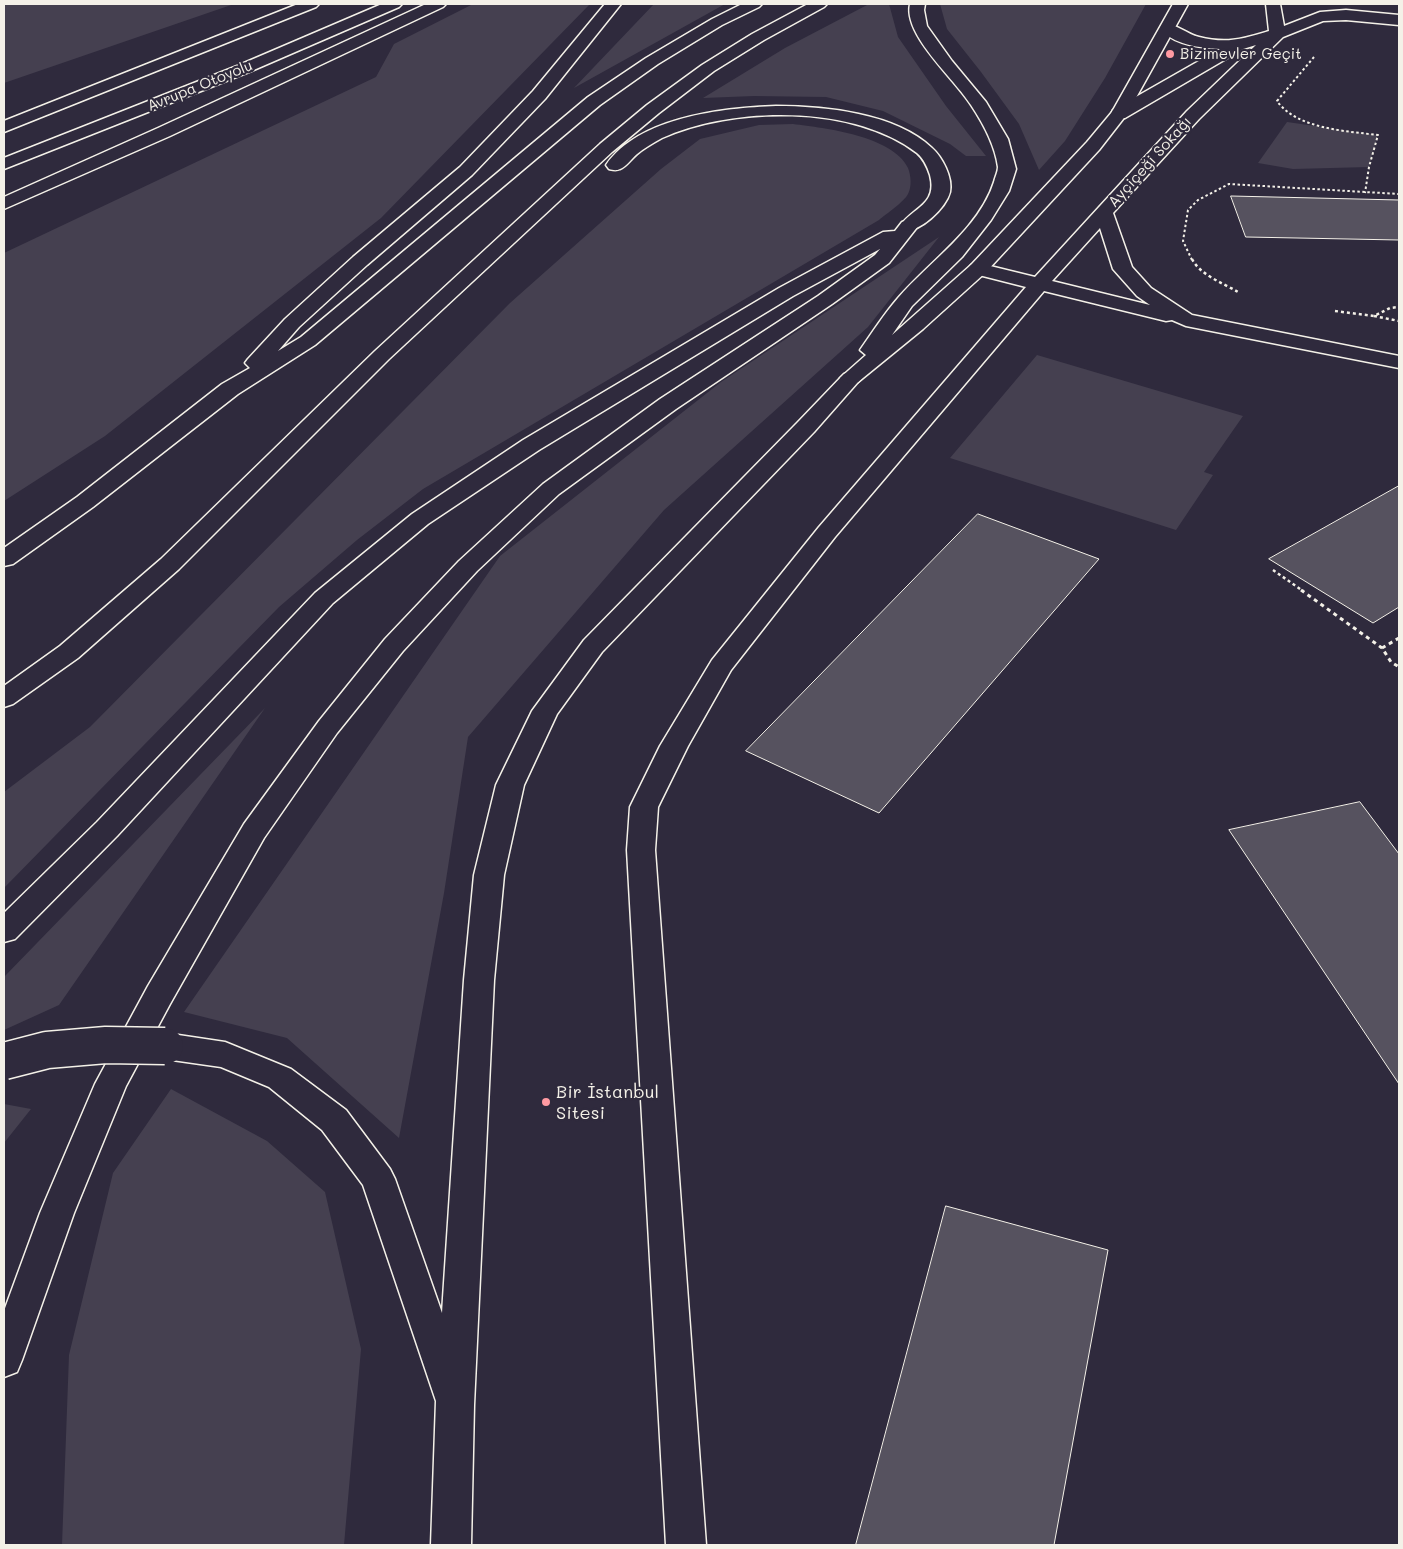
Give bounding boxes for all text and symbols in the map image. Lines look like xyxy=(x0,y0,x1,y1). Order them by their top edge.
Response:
place label: Bizimevler Geçit xyxy=(1180,45,1302,63)
marker: Bizimevler Geçit xyxy=(1164,48,1176,60)
street label: Avrupa Otoyolu xyxy=(145,57,255,115)
street label: Ayçiçeği Sokağı xyxy=(1105,113,1195,211)
place label: Bir İstanbul Sitesi xyxy=(556,1081,659,1124)
marker: Bir İstanbul Sitesi xyxy=(540,1096,552,1108)

